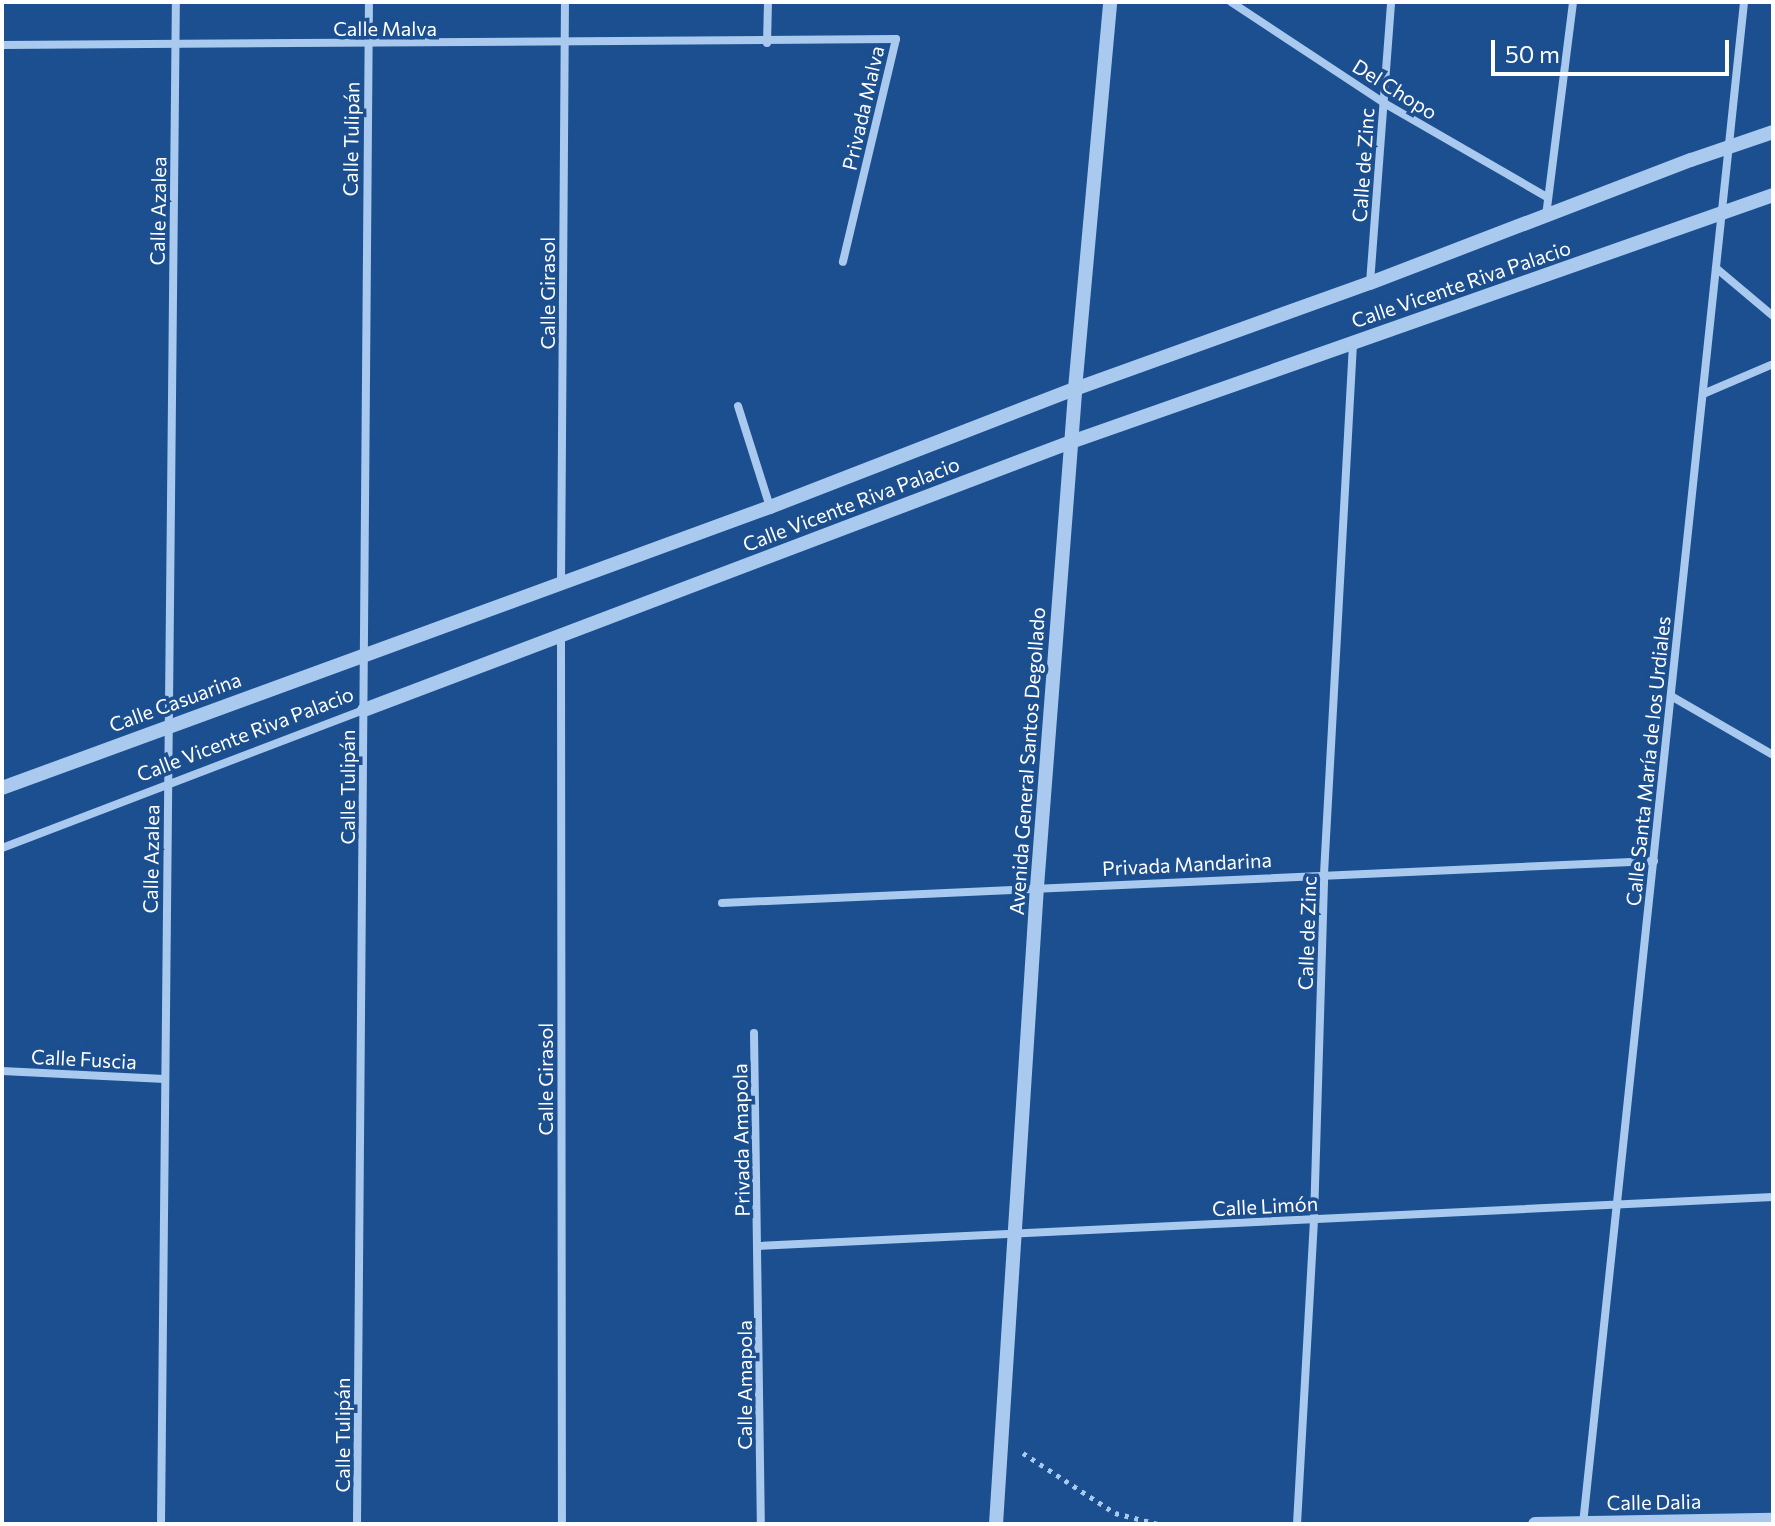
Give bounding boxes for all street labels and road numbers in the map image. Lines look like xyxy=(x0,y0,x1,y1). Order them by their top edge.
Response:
street label: Calle Malva xyxy=(333,16,437,40)
street label: Privada Malva xyxy=(837,43,889,173)
street label: Del Chopo xyxy=(1348,54,1442,124)
street label: Calle Tulipán xyxy=(338,81,364,197)
street label: Calle de Zinc xyxy=(1347,107,1379,223)
street label: Calle Azalea xyxy=(145,156,171,266)
street label: Calle Vicente Riva Palacio xyxy=(1348,235,1574,333)
street label: Calle Girasol xyxy=(535,237,559,349)
street label: Calle Vicente Riva Palacio xyxy=(739,452,963,556)
street label: Avenida General Santos Degollado xyxy=(1004,606,1050,916)
street label: Calle Santa María de los Urdiales xyxy=(1621,615,1675,907)
street label: Calle Casuarina xyxy=(106,667,244,737)
street label: Calle Vicente Riva Palacio xyxy=(133,682,357,786)
street label: Calle Tulipán xyxy=(335,730,359,844)
street label: Calle Azalea xyxy=(138,804,164,914)
street label: Privada Mandarina xyxy=(1102,848,1272,880)
street label: Calle de Zinc xyxy=(1293,875,1321,991)
street label: Calle Girasol xyxy=(533,1023,557,1135)
street label: Calle Fuscia xyxy=(31,1044,137,1074)
street label: Privada Amapola xyxy=(728,1063,754,1217)
street label: Calle Limón xyxy=(1211,1191,1319,1221)
street label: Calle Amapola xyxy=(732,1320,756,1450)
street label: Calle Tulipán xyxy=(330,1378,354,1492)
street label: Calle Dalia xyxy=(1607,1489,1701,1515)

